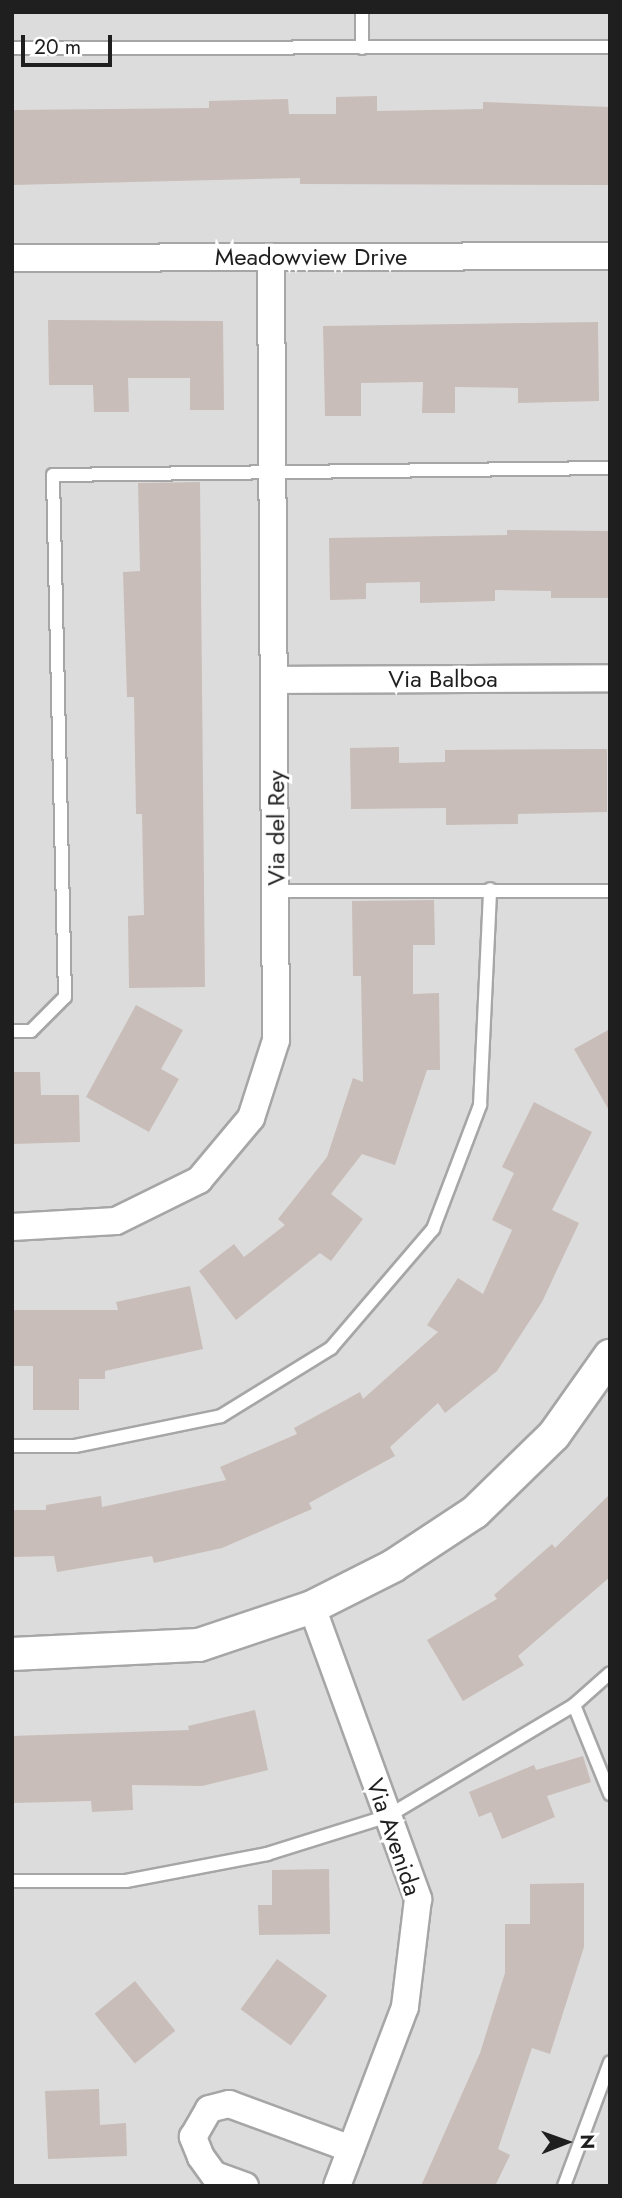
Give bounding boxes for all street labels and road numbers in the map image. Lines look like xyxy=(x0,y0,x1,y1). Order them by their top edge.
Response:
street label: Meadowview Drive xyxy=(215,243,407,271)
street label: Via Balboa xyxy=(388,665,498,693)
street label: Via del Rey xyxy=(262,770,290,886)
street label: Via Avenida xyxy=(361,1775,427,1899)

